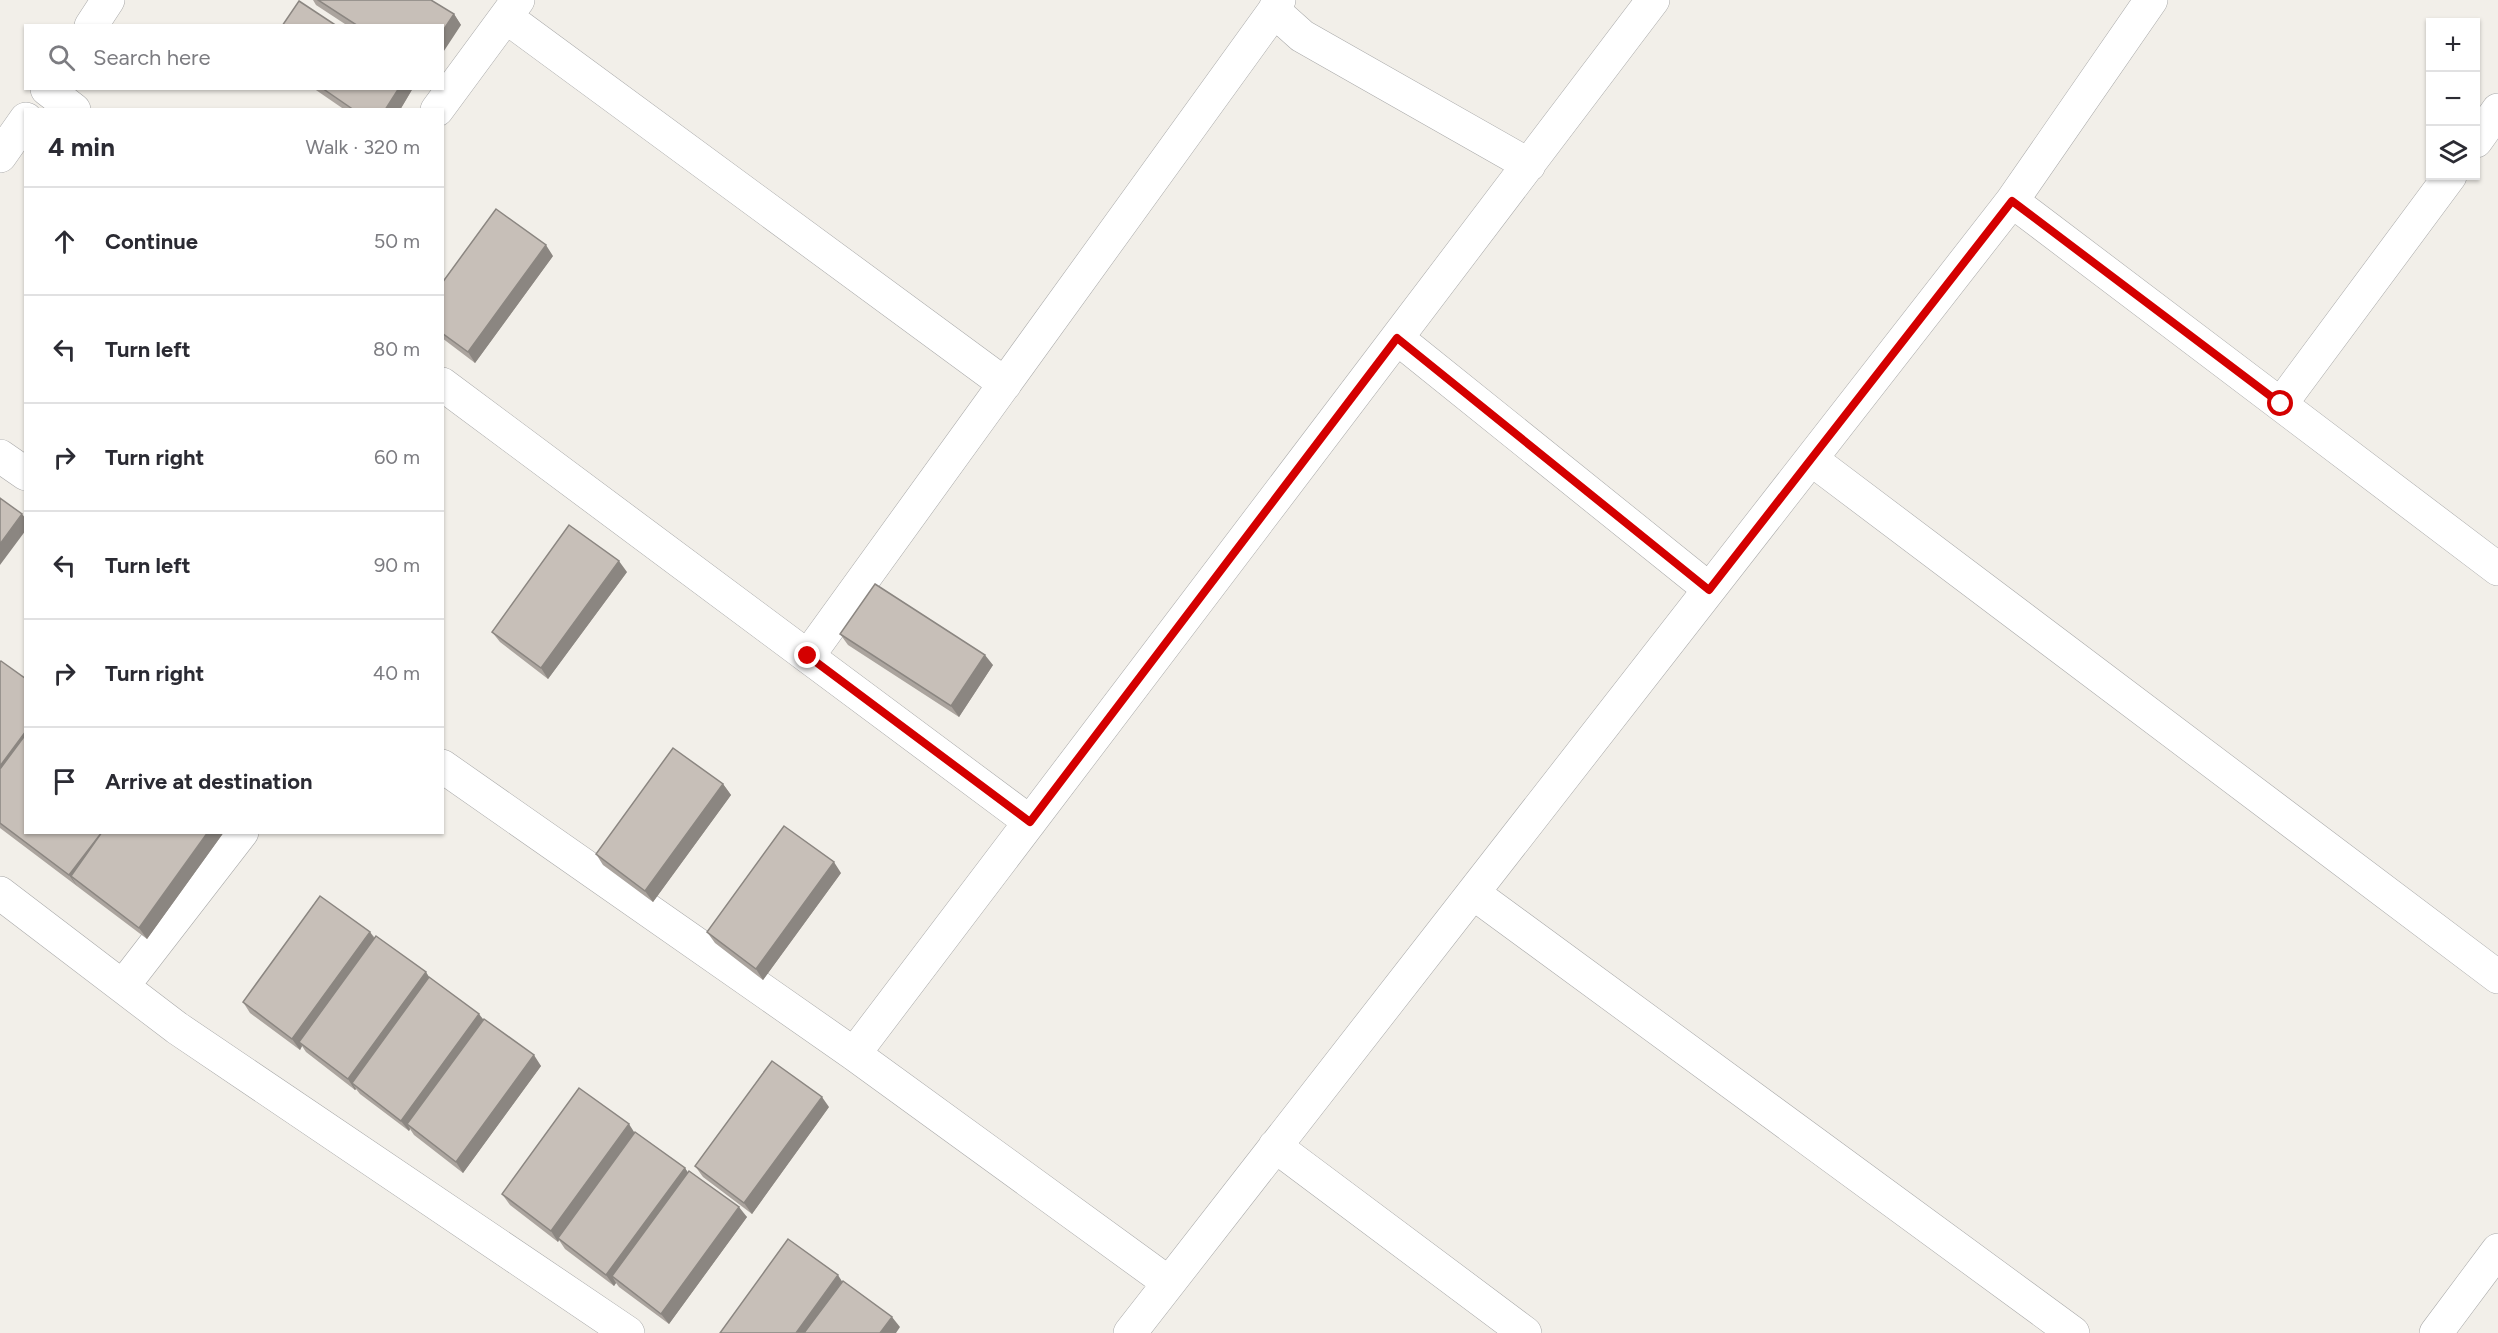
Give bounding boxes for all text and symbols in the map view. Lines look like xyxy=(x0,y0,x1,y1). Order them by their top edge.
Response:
map controls xyxy=(2426,18,2480,180)
button: + xyxy=(2426,18,2480,72)
search box xyxy=(24,24,444,90)
icon: search xyxy=(45,41,78,74)
text: Search here xyxy=(93,44,211,71)
button: − xyxy=(2426,72,2480,126)
button: layers xyxy=(2426,126,2480,180)
text: 4 min xyxy=(48,131,115,163)
text: Walk · 320 m xyxy=(306,135,420,159)
icon: ahead xyxy=(48,225,81,258)
text: Continue xyxy=(105,228,198,255)
text: 50 m xyxy=(374,229,420,253)
icon: left xyxy=(48,333,81,366)
text: Turn left xyxy=(105,336,191,363)
text: 80 m xyxy=(373,337,420,361)
route start xyxy=(2267,390,2293,416)
icon: right xyxy=(48,441,81,474)
text: Turn right xyxy=(105,444,204,471)
text: 60 m xyxy=(374,445,420,469)
icon: left xyxy=(48,549,81,582)
text: Turn left xyxy=(105,552,191,579)
text: 90 m xyxy=(374,553,420,577)
route end xyxy=(794,642,820,668)
icon: right xyxy=(48,657,81,690)
text: Turn right xyxy=(105,660,204,687)
text: 40 m xyxy=(373,661,420,685)
icon: arrive xyxy=(48,765,81,798)
text: Arrive at destination xyxy=(105,768,313,795)

